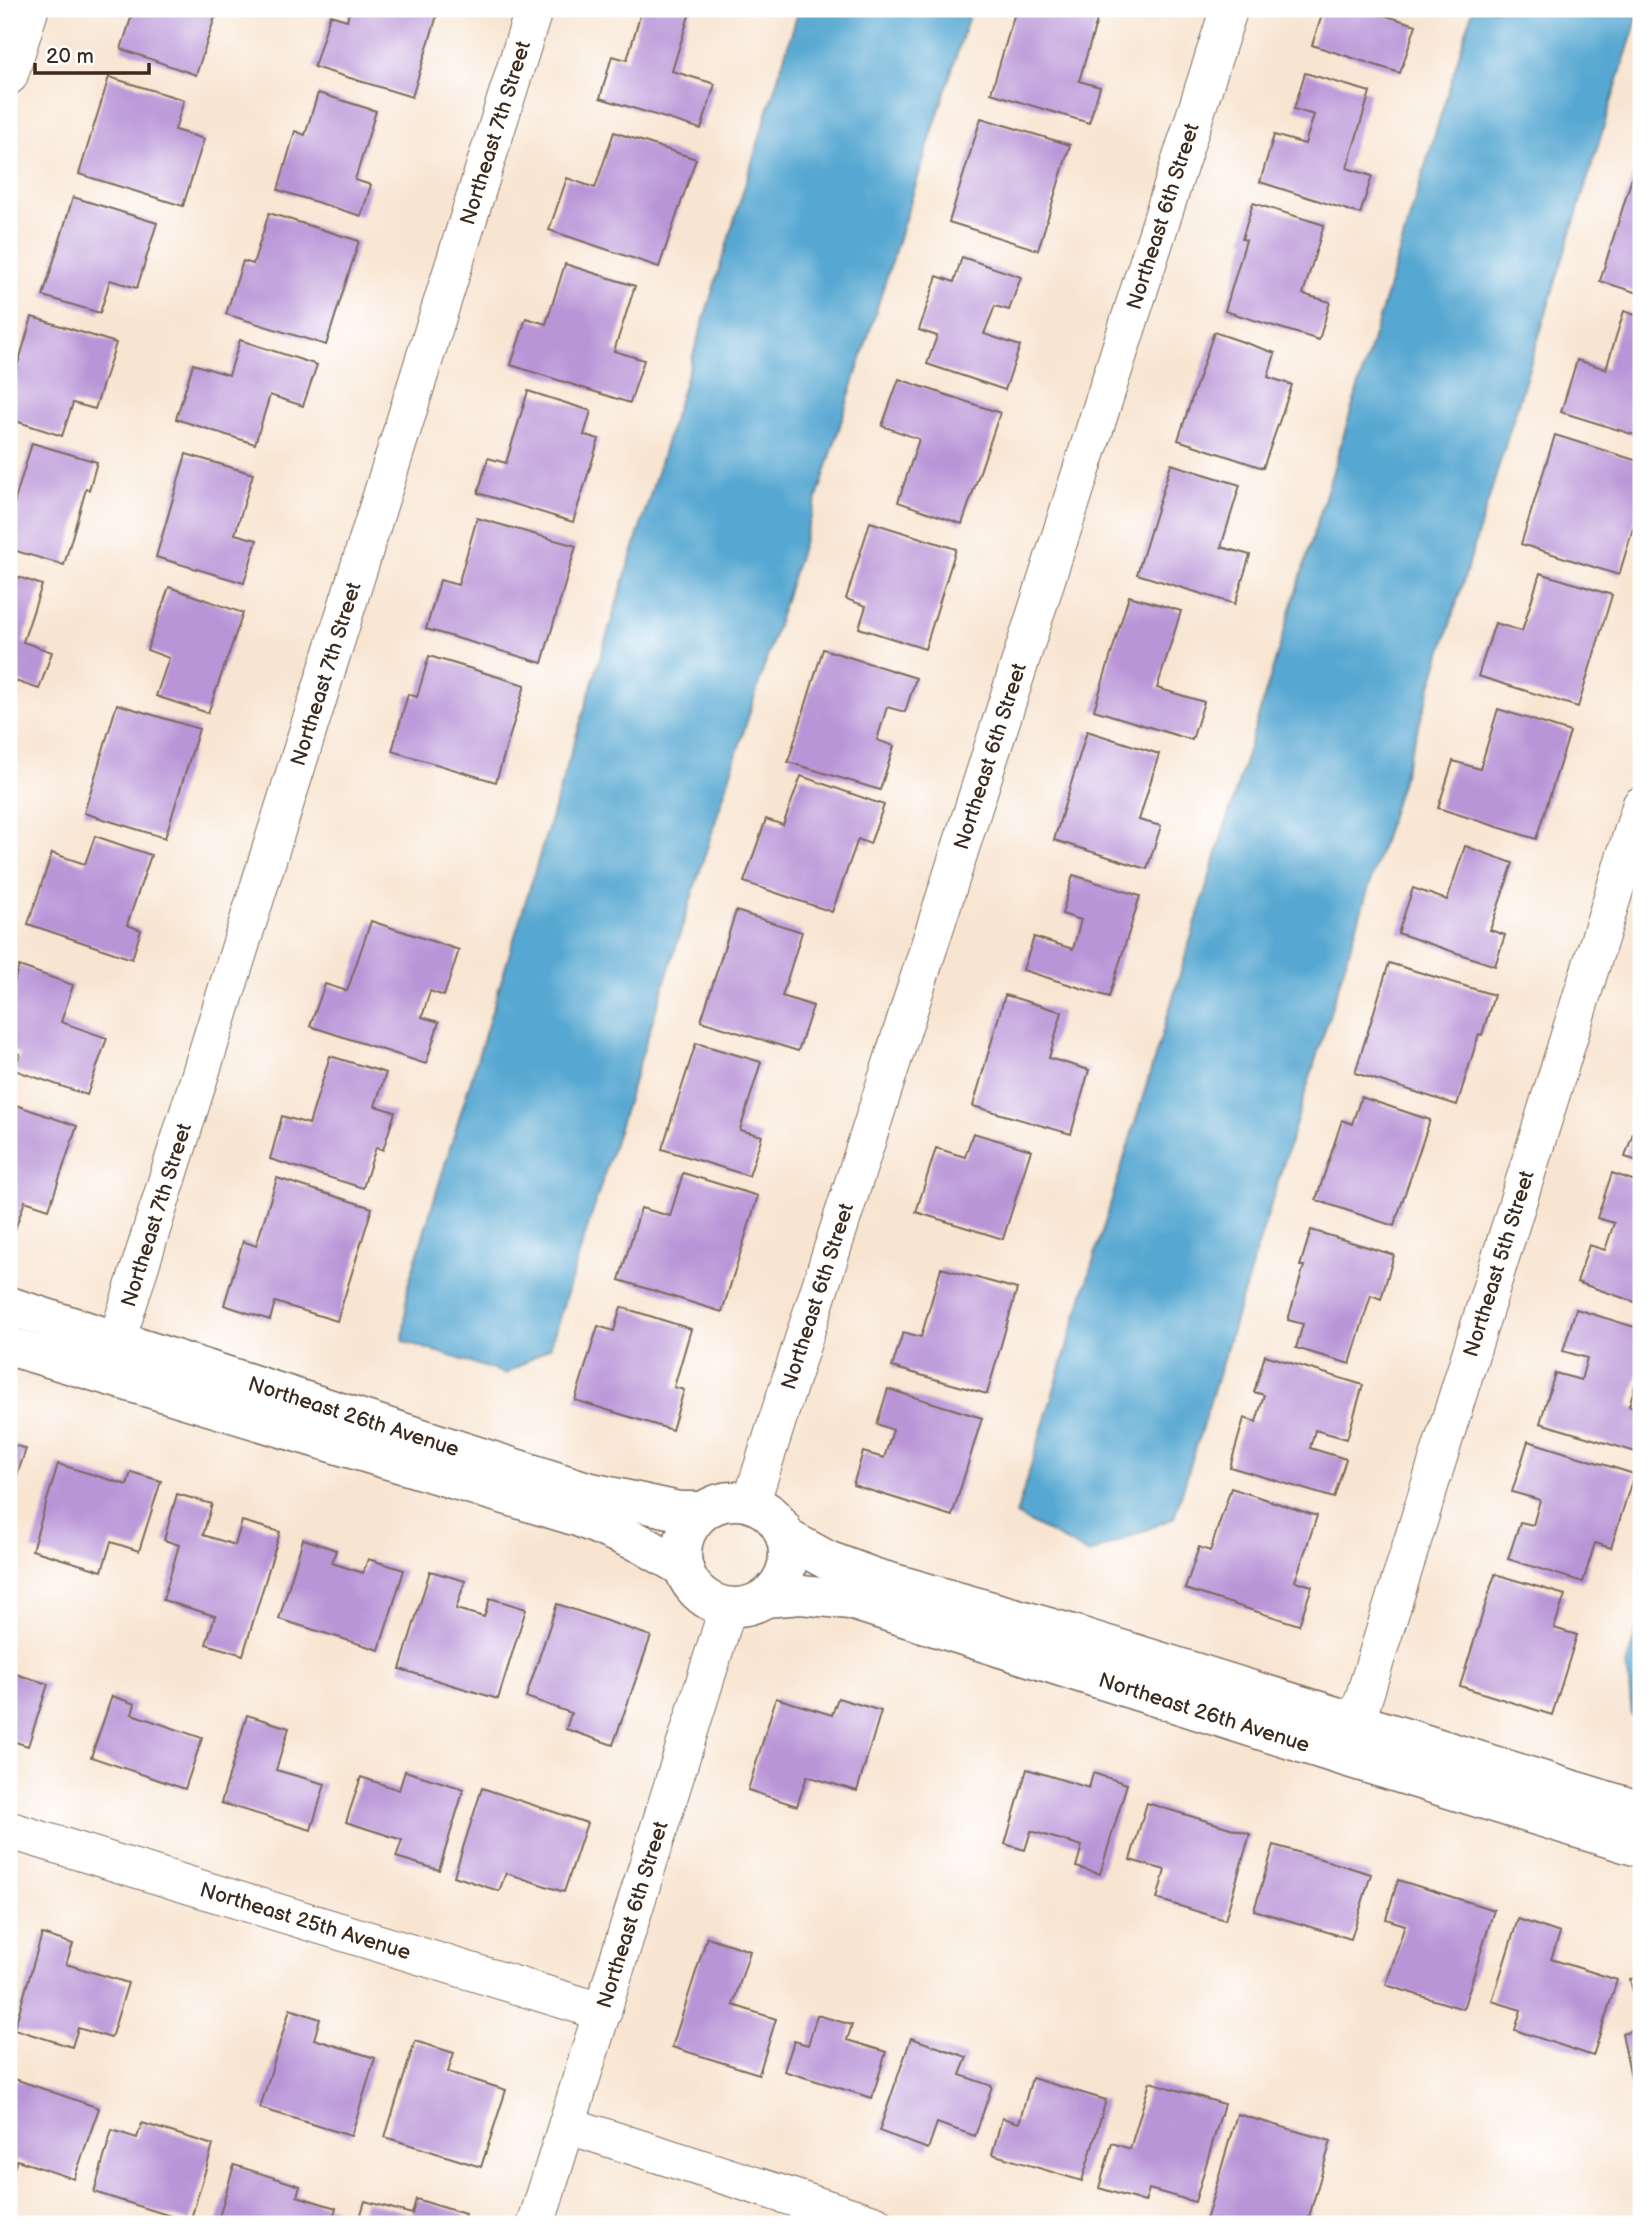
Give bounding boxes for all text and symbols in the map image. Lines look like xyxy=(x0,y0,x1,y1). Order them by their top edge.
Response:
scale bar xyxy=(35,32,149,76)
street label: Northeast 7th Street xyxy=(455,37,536,228)
text: 20 m xyxy=(46,44,94,69)
street label: Northeast 6th Street xyxy=(1121,119,1204,313)
street label: Northeast 7th Street xyxy=(285,578,366,769)
street label: Northeast 6th Street xyxy=(948,659,1032,853)
street label: Northeast 7th Street xyxy=(116,1119,197,1310)
street label: Northeast 5th Street xyxy=(1458,1167,1539,1360)
street label: Northeast 6th Street xyxy=(776,1199,859,1393)
street label: Northeast 26th Avenue xyxy=(245,1371,462,1462)
street label: Northeast 26th Avenue xyxy=(1096,1667,1313,1758)
street label: Northeast 6th Street xyxy=(591,1818,673,2011)
street label: Northeast 25th Avenue xyxy=(197,1877,414,1965)

